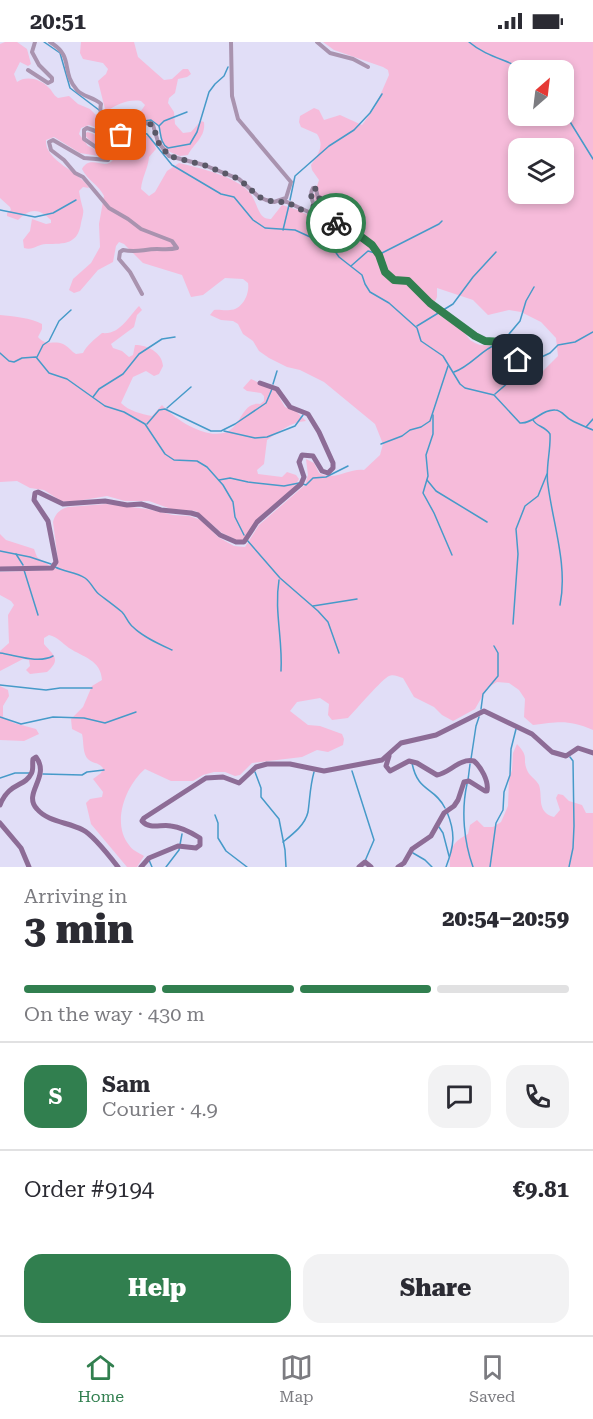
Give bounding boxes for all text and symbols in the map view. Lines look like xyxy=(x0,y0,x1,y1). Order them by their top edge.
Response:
text: 20:51 xyxy=(30,9,86,34)
north arrow xyxy=(508,60,574,126)
map controls xyxy=(508,60,574,204)
pin xyxy=(95,109,146,160)
icon: bag xyxy=(104,118,137,151)
button: layers xyxy=(508,138,574,204)
courier xyxy=(306,193,366,253)
icon: bike xyxy=(320,207,353,240)
pin xyxy=(492,334,543,385)
icon: home xyxy=(501,343,534,376)
text: Arriving in xyxy=(24,884,127,908)
text: 20:54–20:59 xyxy=(442,906,569,931)
text: 3 min xyxy=(24,907,134,953)
text: On the way · 430 m xyxy=(24,1002,205,1026)
button: chat xyxy=(428,1065,491,1128)
button: phone xyxy=(506,1065,569,1128)
text: Sam xyxy=(102,1072,150,1097)
text: S xyxy=(49,1084,62,1109)
text: Courier · 4.9 xyxy=(102,1097,218,1121)
text: Order #9194 xyxy=(24,1177,154,1202)
text: €9.81 xyxy=(513,1177,569,1202)
button: Help xyxy=(24,1254,291,1323)
button: Share xyxy=(303,1254,569,1323)
tab: Home xyxy=(78,1351,124,1406)
tab: Map xyxy=(279,1351,314,1406)
tab: Saved xyxy=(469,1351,515,1406)

